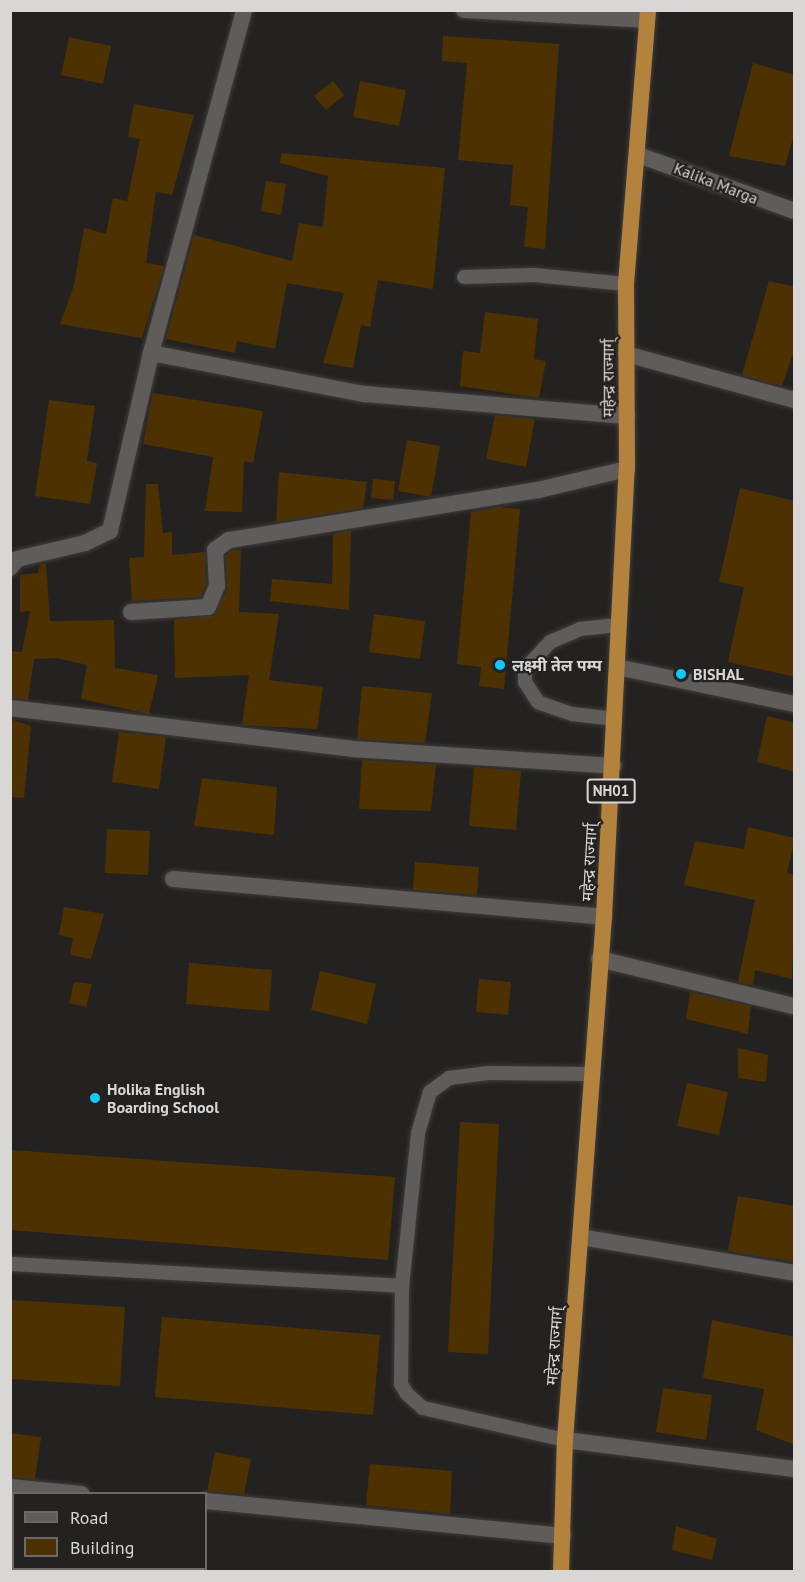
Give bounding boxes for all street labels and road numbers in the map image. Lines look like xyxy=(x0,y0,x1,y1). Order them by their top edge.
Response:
street label: Kalika Marga xyxy=(671,158,761,208)
street label: महेन्द्र राज्मार्ग् xyxy=(598,339,618,417)
road number: NH01 xyxy=(586,779,636,803)
street label: महेन्द्र राज्मार्ग् xyxy=(577,822,601,902)
street label: महेन्द्र राज्मार्ग् xyxy=(542,1306,566,1386)

